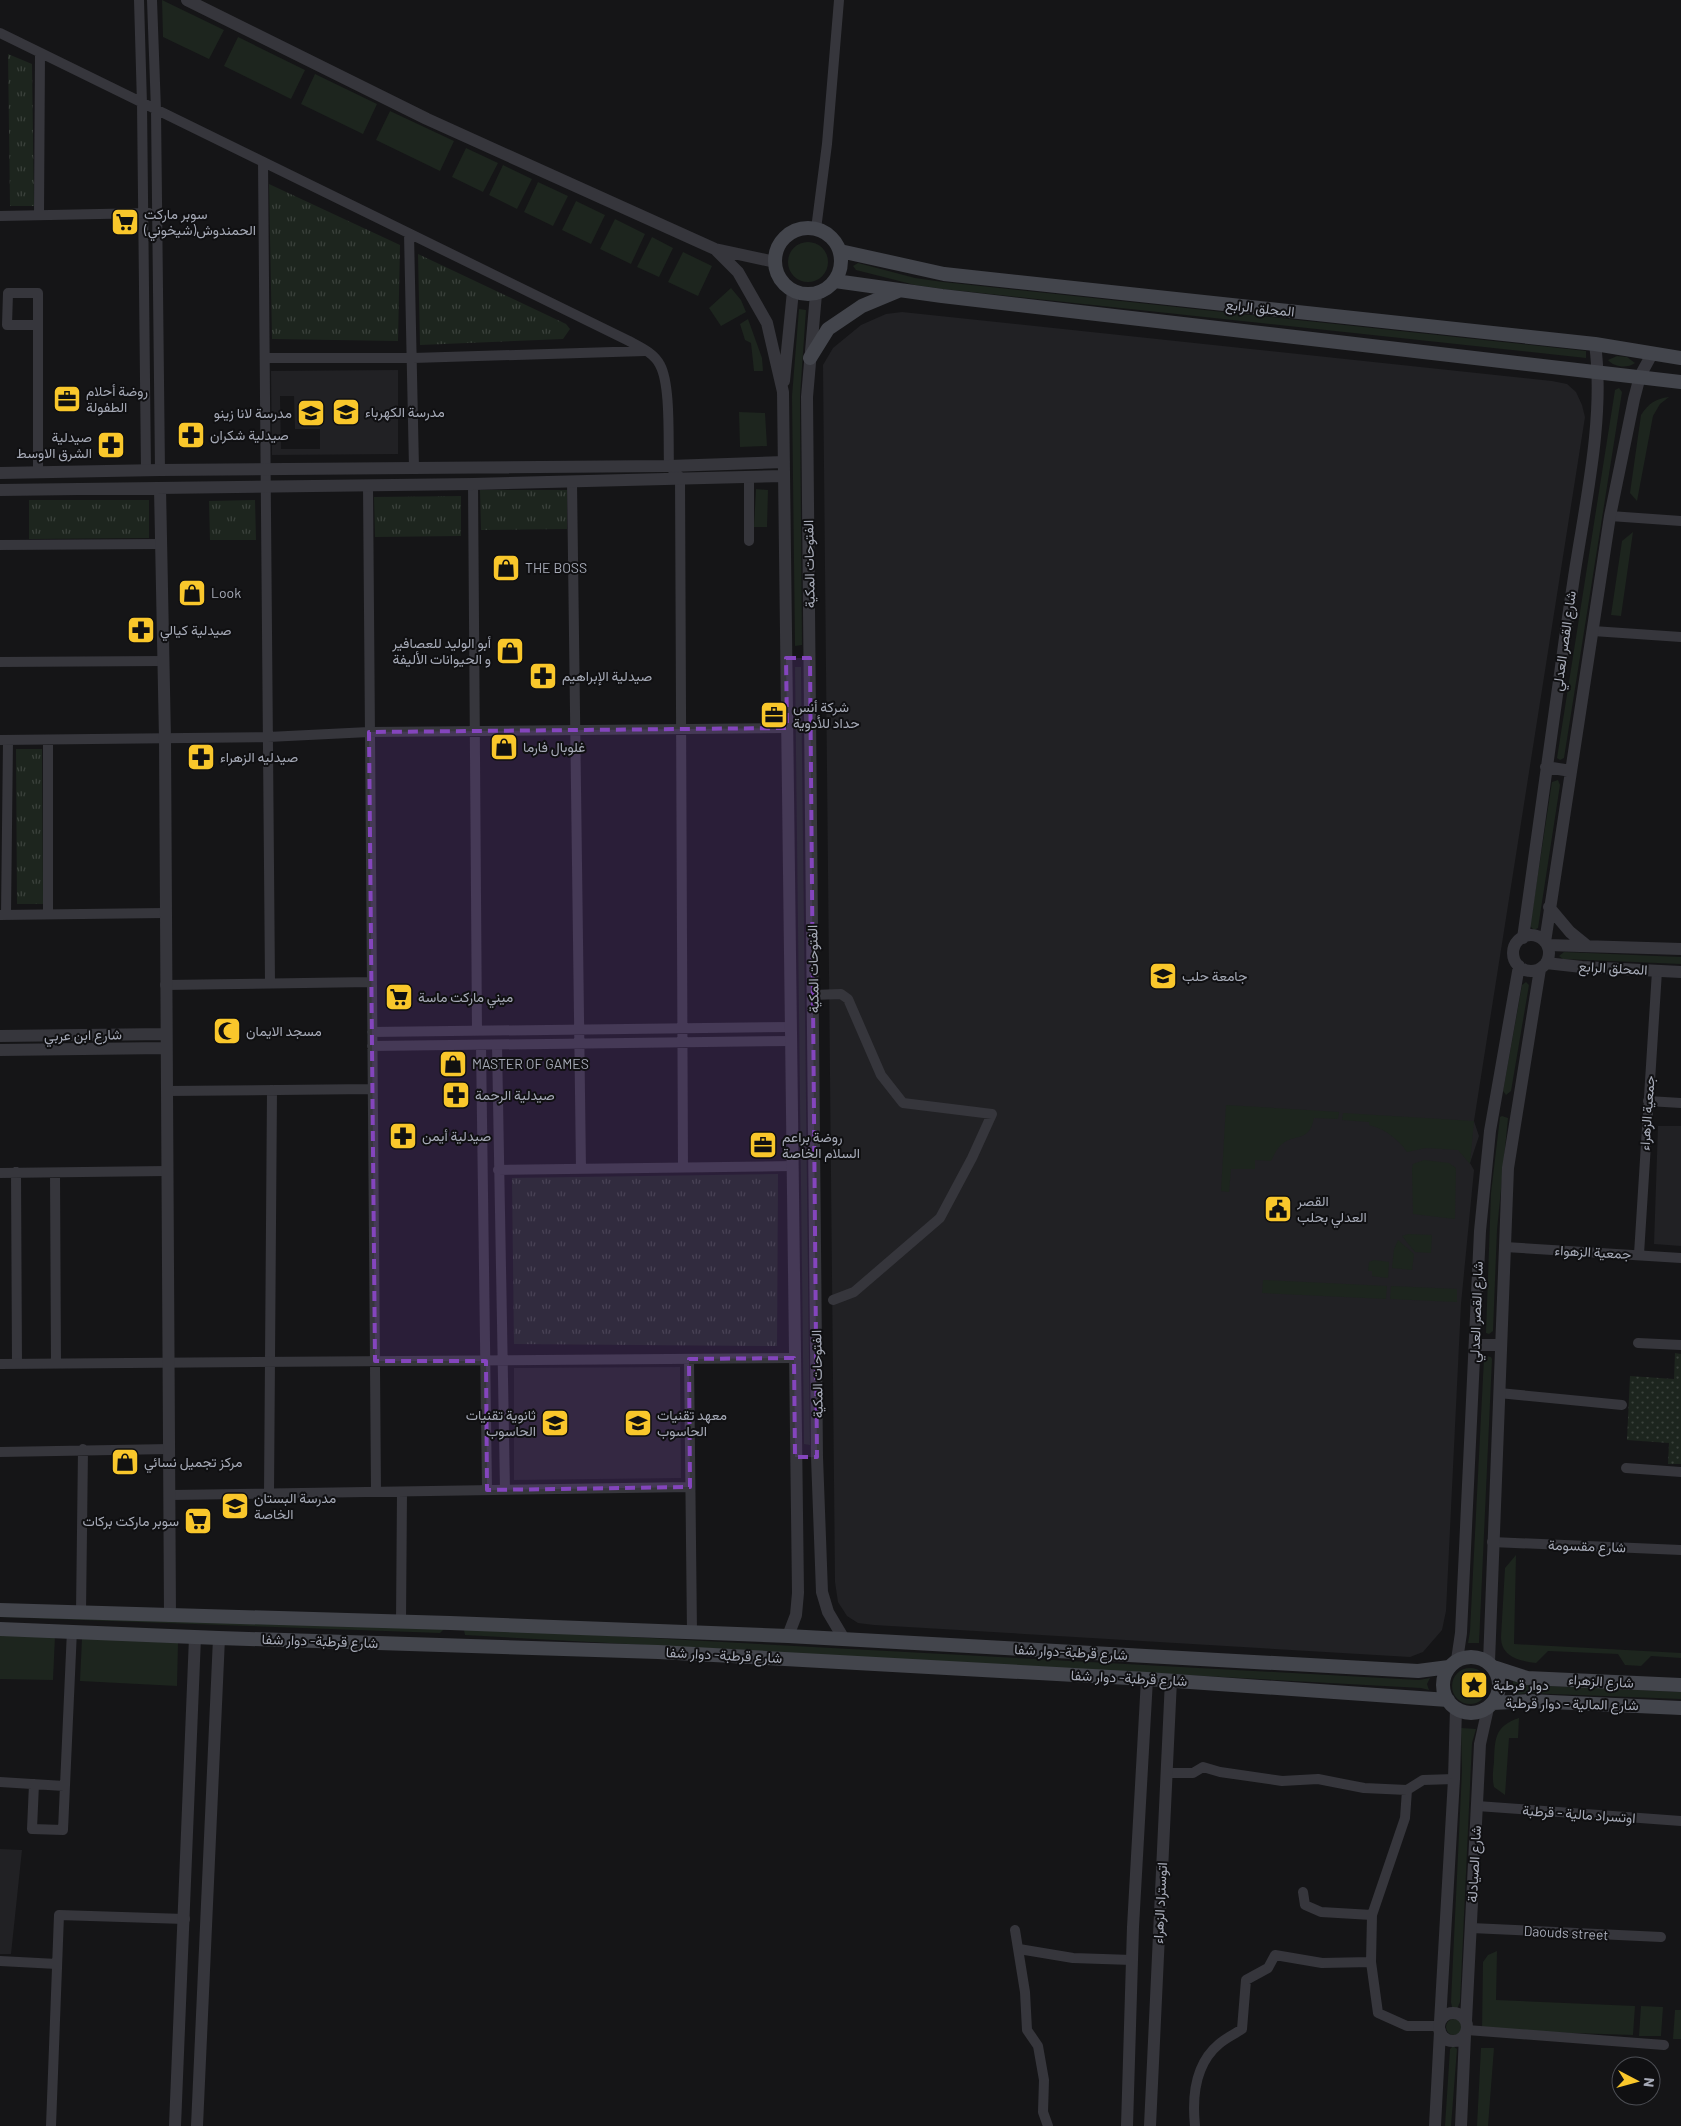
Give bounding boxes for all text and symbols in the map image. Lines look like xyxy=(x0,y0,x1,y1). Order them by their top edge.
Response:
place label: سوبر ماركت الحمندوش(شيخوني) xyxy=(143,205,256,242)
supermarket icon: سوبر ماركت الحمندوش(شيخوني) xyxy=(110,207,140,237)
street label: المحلق الرابع xyxy=(1224,295,1295,323)
place label: روضة أحلام الطفولة xyxy=(86,382,148,416)
office icon: روضة أحلام الطفولة xyxy=(52,384,82,414)
school or university icon: مدرسة الكهرباء xyxy=(331,397,361,427)
school or university icon: مدرسة لانا زينو xyxy=(296,398,326,428)
place label: مدرسة الكهرباء xyxy=(365,403,445,421)
place label: مدرسة لانا زينو xyxy=(214,404,292,422)
pharmacy icon: صيدلية شكران xyxy=(176,420,206,450)
place label: صيدلية شكران xyxy=(210,426,289,444)
place label: صيدلية الشرق الاوسط xyxy=(16,428,92,462)
pharmacy icon: صيدلية الشرق الاوسط xyxy=(96,430,126,460)
street label: الفتوحات المكية xyxy=(799,520,819,608)
shop icon: THE BOSS xyxy=(491,553,521,583)
place label: THE BOSS xyxy=(525,559,587,576)
shop icon: Look xyxy=(177,578,207,608)
place label: Look xyxy=(211,584,241,601)
street label: شارع القصر العدلي xyxy=(1548,590,1583,693)
pharmacy icon: صيدلية كيالي xyxy=(126,615,156,645)
place label: صيدلية كيالي xyxy=(160,621,232,642)
place label: أبو الوليد للعصافير و الحيوانات الأليفة xyxy=(391,634,491,668)
shop icon: أبو الوليد للعصافير و الحيوانات الأليفة xyxy=(495,636,525,666)
pharmacy icon: صيدلية الإبراهيم xyxy=(528,661,558,691)
place label: صيدلية الإبراهيم xyxy=(562,667,652,686)
place label: شركة أنس حداد للأدوية xyxy=(793,698,860,732)
office icon: شركة أنس حداد للأدوية xyxy=(759,700,789,730)
shop icon: غلوبال فارما xyxy=(489,732,519,762)
place label: غلوبال فارما xyxy=(523,738,585,757)
pharmacy icon: صيدليه الزهراء xyxy=(186,742,216,772)
place label: صيدليه الزهراء xyxy=(220,748,298,766)
street label: الفتوحات المكية xyxy=(803,925,823,1013)
street label: المحلق الرابع xyxy=(1578,957,1648,981)
school or university icon: جامعة حلب xyxy=(1148,961,1178,991)
place label: جامعة حلب xyxy=(1182,967,1247,985)
supermarket icon: ميني ماركت ماسة xyxy=(384,982,414,1012)
place label: ميني ماركت ماسة xyxy=(418,988,513,1009)
mosque icon: مسجد الايمان xyxy=(212,1016,242,1046)
place label: مسجد الايمان xyxy=(246,1022,322,1040)
street label: شارع ابن عربي xyxy=(44,1025,122,1048)
shop icon: MASTER OF GAMES xyxy=(438,1049,468,1079)
place label: MASTER OF GAMES xyxy=(472,1055,589,1072)
street label: جمعية الزهراء xyxy=(1635,1075,1659,1151)
pharmacy icon: صيدلية الرحمة xyxy=(441,1080,471,1110)
place label: صيدلية الرحمة xyxy=(475,1086,555,1104)
pharmacy icon: صيدلية أيمن xyxy=(388,1121,418,1151)
place label: صيدلية أيمن xyxy=(422,1127,491,1145)
place label: روضة براعم السلام الخاصة xyxy=(782,1128,860,1162)
office icon: روضة براعم السلام الخاصة xyxy=(748,1130,778,1160)
place label: القصر العدلي بحلب xyxy=(1296,1192,1367,1229)
public building icon: القصر العدلي بحلب xyxy=(1263,1194,1293,1224)
street label: جمعية الزهواء xyxy=(1554,1241,1632,1263)
street label: شارع القصر العدلي xyxy=(1465,1261,1490,1363)
street label: الفتوحات المكية xyxy=(807,1330,827,1418)
place label: ثانوية تقنيات الحاسوب xyxy=(466,1406,536,1440)
place label: معهد تقنيات الحاسوب xyxy=(657,1406,727,1440)
school or university icon: ثانوية تقنيات الحاسوب xyxy=(540,1408,570,1438)
school or university icon: معهد تقنيات الحاسوب xyxy=(623,1408,653,1438)
shop icon: مركز تجميل نسائي xyxy=(110,1447,140,1477)
place label: مركز تجميل نسائي xyxy=(144,1453,242,1474)
place label: مدرسة البستان الخاصة xyxy=(254,1489,336,1522)
school or university icon: مدرسة البستان الخاصة xyxy=(220,1491,250,1521)
supermarket icon: سوبر ماركت بركات xyxy=(183,1506,213,1536)
place label: سوبر ماركت بركات xyxy=(82,1512,179,1530)
street label: شارع مقسومة xyxy=(1548,1536,1626,1558)
street label: شارع قرطبة- دوار شفا xyxy=(261,1630,379,1654)
street label: شارع قرطبة-دوار شفا xyxy=(1014,1640,1128,1666)
street label: شارع قرطبة- دوار شفا xyxy=(665,1643,783,1669)
street label: شارع قرطبة- دوار شفا xyxy=(1070,1666,1188,1692)
place icon: دوار قرطبة xyxy=(1459,1670,1489,1700)
street label: شارع الزهراء xyxy=(1568,1670,1634,1694)
place label: دوار قرطبة xyxy=(1493,1676,1549,1694)
street label: شارع المالية - دوار قرطبة xyxy=(1505,1694,1639,1716)
street label: اوتسراد مالية - قرطبة xyxy=(1522,1801,1636,1827)
street label: شارع الصيادلة xyxy=(1463,1825,1487,1903)
street label: اتوستراد الزهراء xyxy=(1149,1862,1171,1944)
street label: Daouds street xyxy=(1523,1922,1609,1943)
north arrow xyxy=(1611,2056,1661,2106)
text: N xyxy=(1640,2077,1658,2088)

